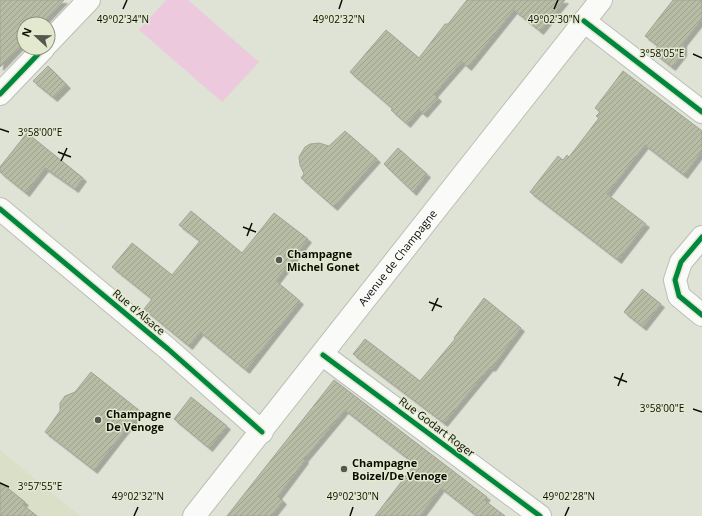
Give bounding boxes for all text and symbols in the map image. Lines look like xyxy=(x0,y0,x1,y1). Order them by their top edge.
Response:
text: 49°02'34"N xyxy=(97,12,149,26)
text: 49°02'32"N xyxy=(313,12,365,26)
text: 49°02'30"N xyxy=(528,12,580,26)
north arrow xyxy=(16,16,56,56)
text: N xyxy=(18,25,35,39)
text: 3°58'05"E xyxy=(640,46,684,60)
text: 3°58'00"E xyxy=(18,125,62,139)
street label: Avenue de Champagne xyxy=(355,206,440,309)
place label: Champagne Michel Gonet xyxy=(287,246,360,274)
marker: Champagne Michel Gonet xyxy=(274,255,284,265)
street label: Rue d'Alsace xyxy=(110,285,169,338)
street label: Rue Godart Roger xyxy=(396,393,479,460)
text: 3°58'00"E xyxy=(640,401,684,415)
place label: Champagne De Venoge xyxy=(106,406,172,434)
marker: Champagne De Venoge xyxy=(93,415,103,425)
place label: Champagne Boizel/De Venoge xyxy=(352,455,448,483)
marker: Champagne Boizel/De Venoge xyxy=(339,464,349,474)
text: 3°57'55"E xyxy=(18,479,62,493)
text: 49°02'32"N xyxy=(112,489,164,503)
text: 49°02'30"N xyxy=(327,489,379,503)
text: 49°02'28"N xyxy=(543,489,595,503)

